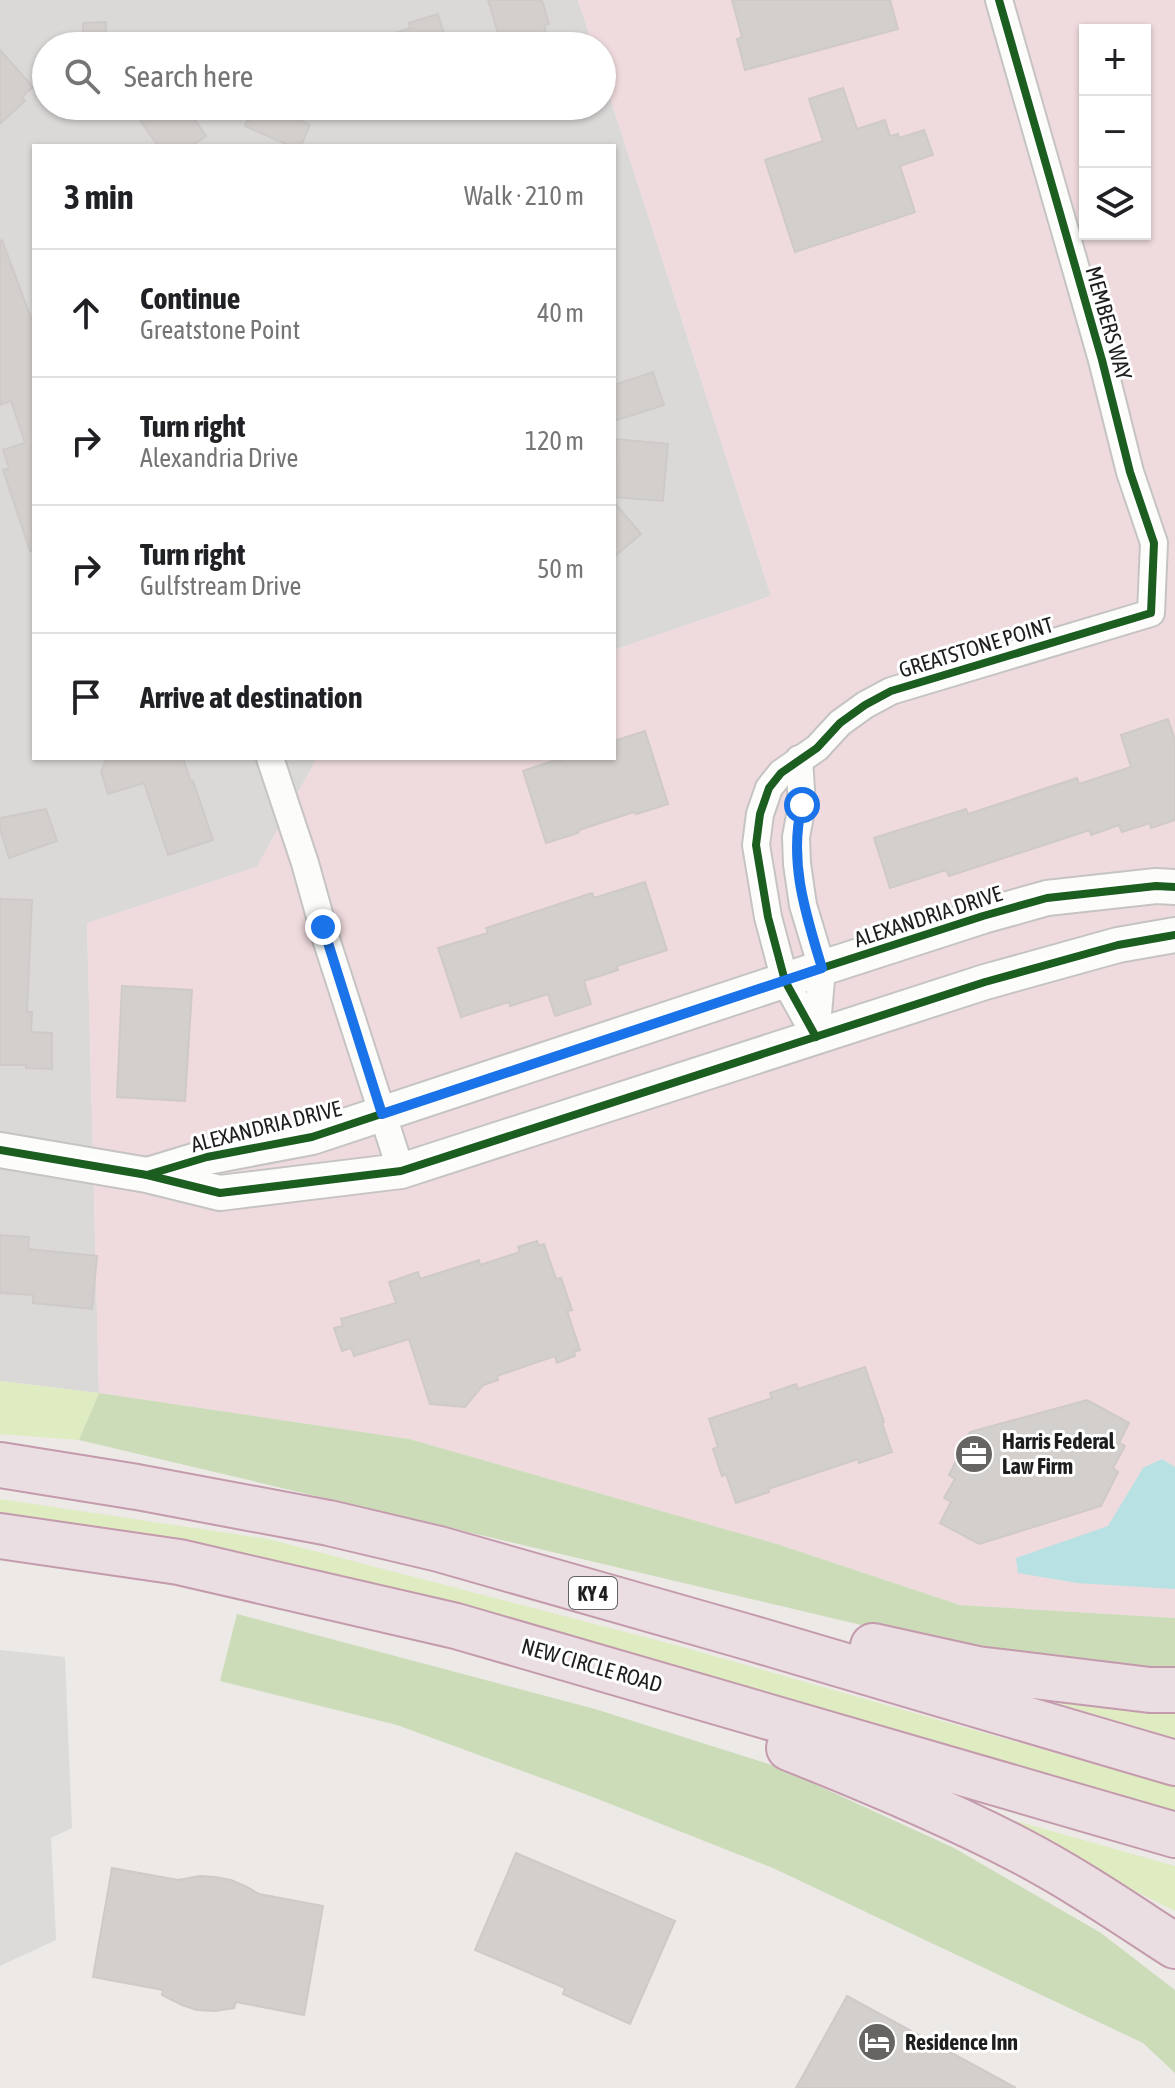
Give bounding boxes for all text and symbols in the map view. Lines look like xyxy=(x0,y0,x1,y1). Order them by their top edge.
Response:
map controls xyxy=(1079,24,1151,240)
button: + xyxy=(1079,24,1151,96)
search box xyxy=(32,32,616,120)
icon: search xyxy=(60,54,104,98)
text: Search here xyxy=(124,59,253,93)
button: − xyxy=(1079,96,1151,168)
button: layers xyxy=(1079,168,1151,240)
text: 3 min xyxy=(64,177,133,216)
text: Walk · 210 m xyxy=(464,181,584,211)
street label: MEMBERS WAY xyxy=(1080,263,1138,383)
text: Continue xyxy=(140,281,240,315)
icon: ahead xyxy=(64,291,108,335)
text: 40 m xyxy=(537,298,584,328)
text: Greatstone Point xyxy=(140,315,300,345)
text: Turn right xyxy=(140,409,246,443)
icon: right xyxy=(64,419,108,463)
text: 120 m xyxy=(525,426,584,456)
text: Alexandria Drive xyxy=(140,443,298,473)
text: Turn right xyxy=(140,537,246,571)
icon: right xyxy=(64,547,108,591)
text: 50 m xyxy=(537,554,584,584)
text: Gulfstream Drive xyxy=(140,571,301,601)
street label: GREATSTONE POINT xyxy=(896,611,1057,683)
icon: arrive xyxy=(64,675,108,719)
text: Arrive at destination xyxy=(140,680,362,714)
route start xyxy=(784,787,820,823)
street label: ALEXANDRIA DRIVE xyxy=(851,880,1006,952)
route end xyxy=(305,909,341,945)
street label: ALEXANDRIA DRIVE xyxy=(188,1095,345,1157)
place label: Harris Federal Law Firm xyxy=(1002,1428,1116,1479)
office icon: Harris Federal Law Firm xyxy=(953,1433,995,1475)
road number: KY 4 xyxy=(569,1577,617,1609)
street label: NEW CIRCLE ROAD xyxy=(519,1633,665,1697)
hotel icon: Residence Inn xyxy=(856,2021,898,2063)
place label: Residence Inn xyxy=(905,2029,1018,2055)

